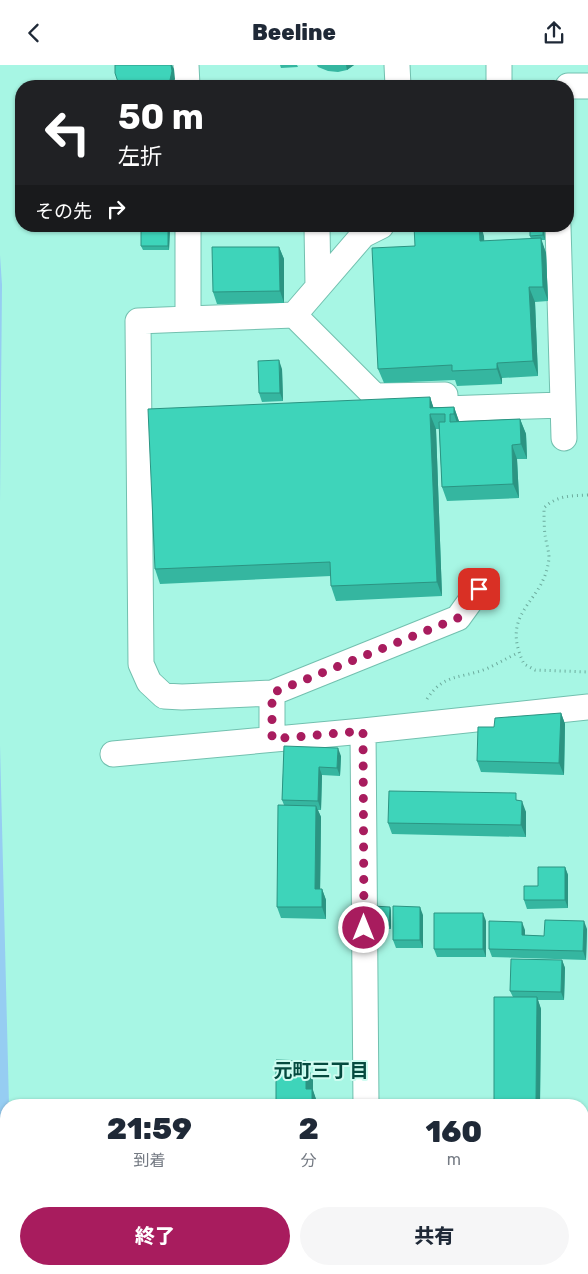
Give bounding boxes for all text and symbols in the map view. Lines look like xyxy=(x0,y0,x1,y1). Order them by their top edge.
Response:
icon: back xyxy=(20,19,48,47)
text: Beeline xyxy=(252,19,336,46)
icon: share xyxy=(540,19,568,47)
text: 50 m xyxy=(118,96,204,138)
icon: left xyxy=(35,100,100,165)
text: 左折 xyxy=(118,143,162,170)
icon: right xyxy=(102,195,130,223)
text: その先 xyxy=(35,200,92,223)
pin xyxy=(458,568,500,610)
icon: arrive xyxy=(465,575,493,603)
position arrow xyxy=(337,901,389,953)
district label: 元町三丁目 xyxy=(273,1059,369,1082)
text: 21:59 xyxy=(107,1111,192,1147)
text: 2 xyxy=(298,1111,319,1147)
text: 160 xyxy=(425,1114,482,1150)
text: m xyxy=(447,1150,461,1169)
text: 到着 xyxy=(133,1151,165,1170)
text: 分 xyxy=(301,1151,317,1170)
button: 終了 xyxy=(20,1207,290,1265)
button: 共有 xyxy=(300,1207,569,1265)

